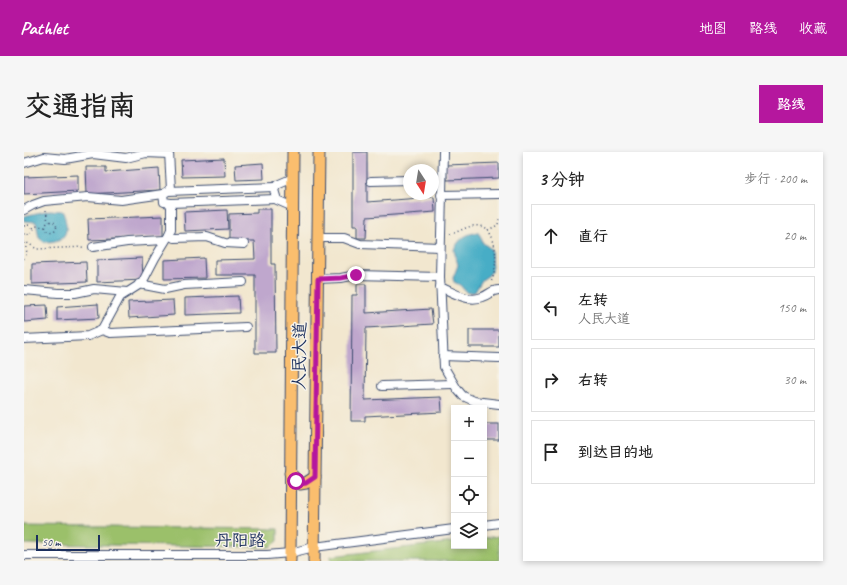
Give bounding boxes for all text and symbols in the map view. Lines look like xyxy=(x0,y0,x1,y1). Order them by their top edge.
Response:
text: Pathlet xyxy=(20,16,68,40)
text: 地图 xyxy=(699,20,727,37)
text: 路线 xyxy=(749,20,777,37)
text: 收藏 xyxy=(799,20,827,37)
button: 路线 xyxy=(759,85,823,123)
text: 交通指南 xyxy=(24,88,136,123)
north arrow xyxy=(403,164,439,200)
text: 3 分钟 xyxy=(539,169,585,190)
text: 步行 · 200 m xyxy=(744,171,807,187)
icon: ahead xyxy=(540,225,562,247)
text: 直行 xyxy=(578,227,608,246)
text: 20 m xyxy=(784,228,806,244)
route end xyxy=(347,266,365,284)
text: 左转 xyxy=(578,291,608,310)
icon: left xyxy=(540,297,562,319)
text: 150 m xyxy=(778,300,806,316)
text: 人民大道 xyxy=(578,311,630,327)
street label: 人民大道 xyxy=(288,322,311,390)
icon: right xyxy=(540,369,562,391)
text: 右转 xyxy=(578,371,608,390)
text: 30 m xyxy=(784,372,806,388)
map controls xyxy=(451,405,487,549)
button: + xyxy=(451,405,487,441)
button: − xyxy=(451,441,487,477)
icon: arrive xyxy=(540,441,562,463)
text: 到达目的地 xyxy=(578,443,653,462)
route start xyxy=(287,472,305,490)
button: locate xyxy=(451,477,487,513)
button: layers xyxy=(451,513,487,549)
street label: 丹阳路 xyxy=(215,530,266,551)
scale bar xyxy=(36,533,100,552)
text: 50 m xyxy=(42,535,61,549)

